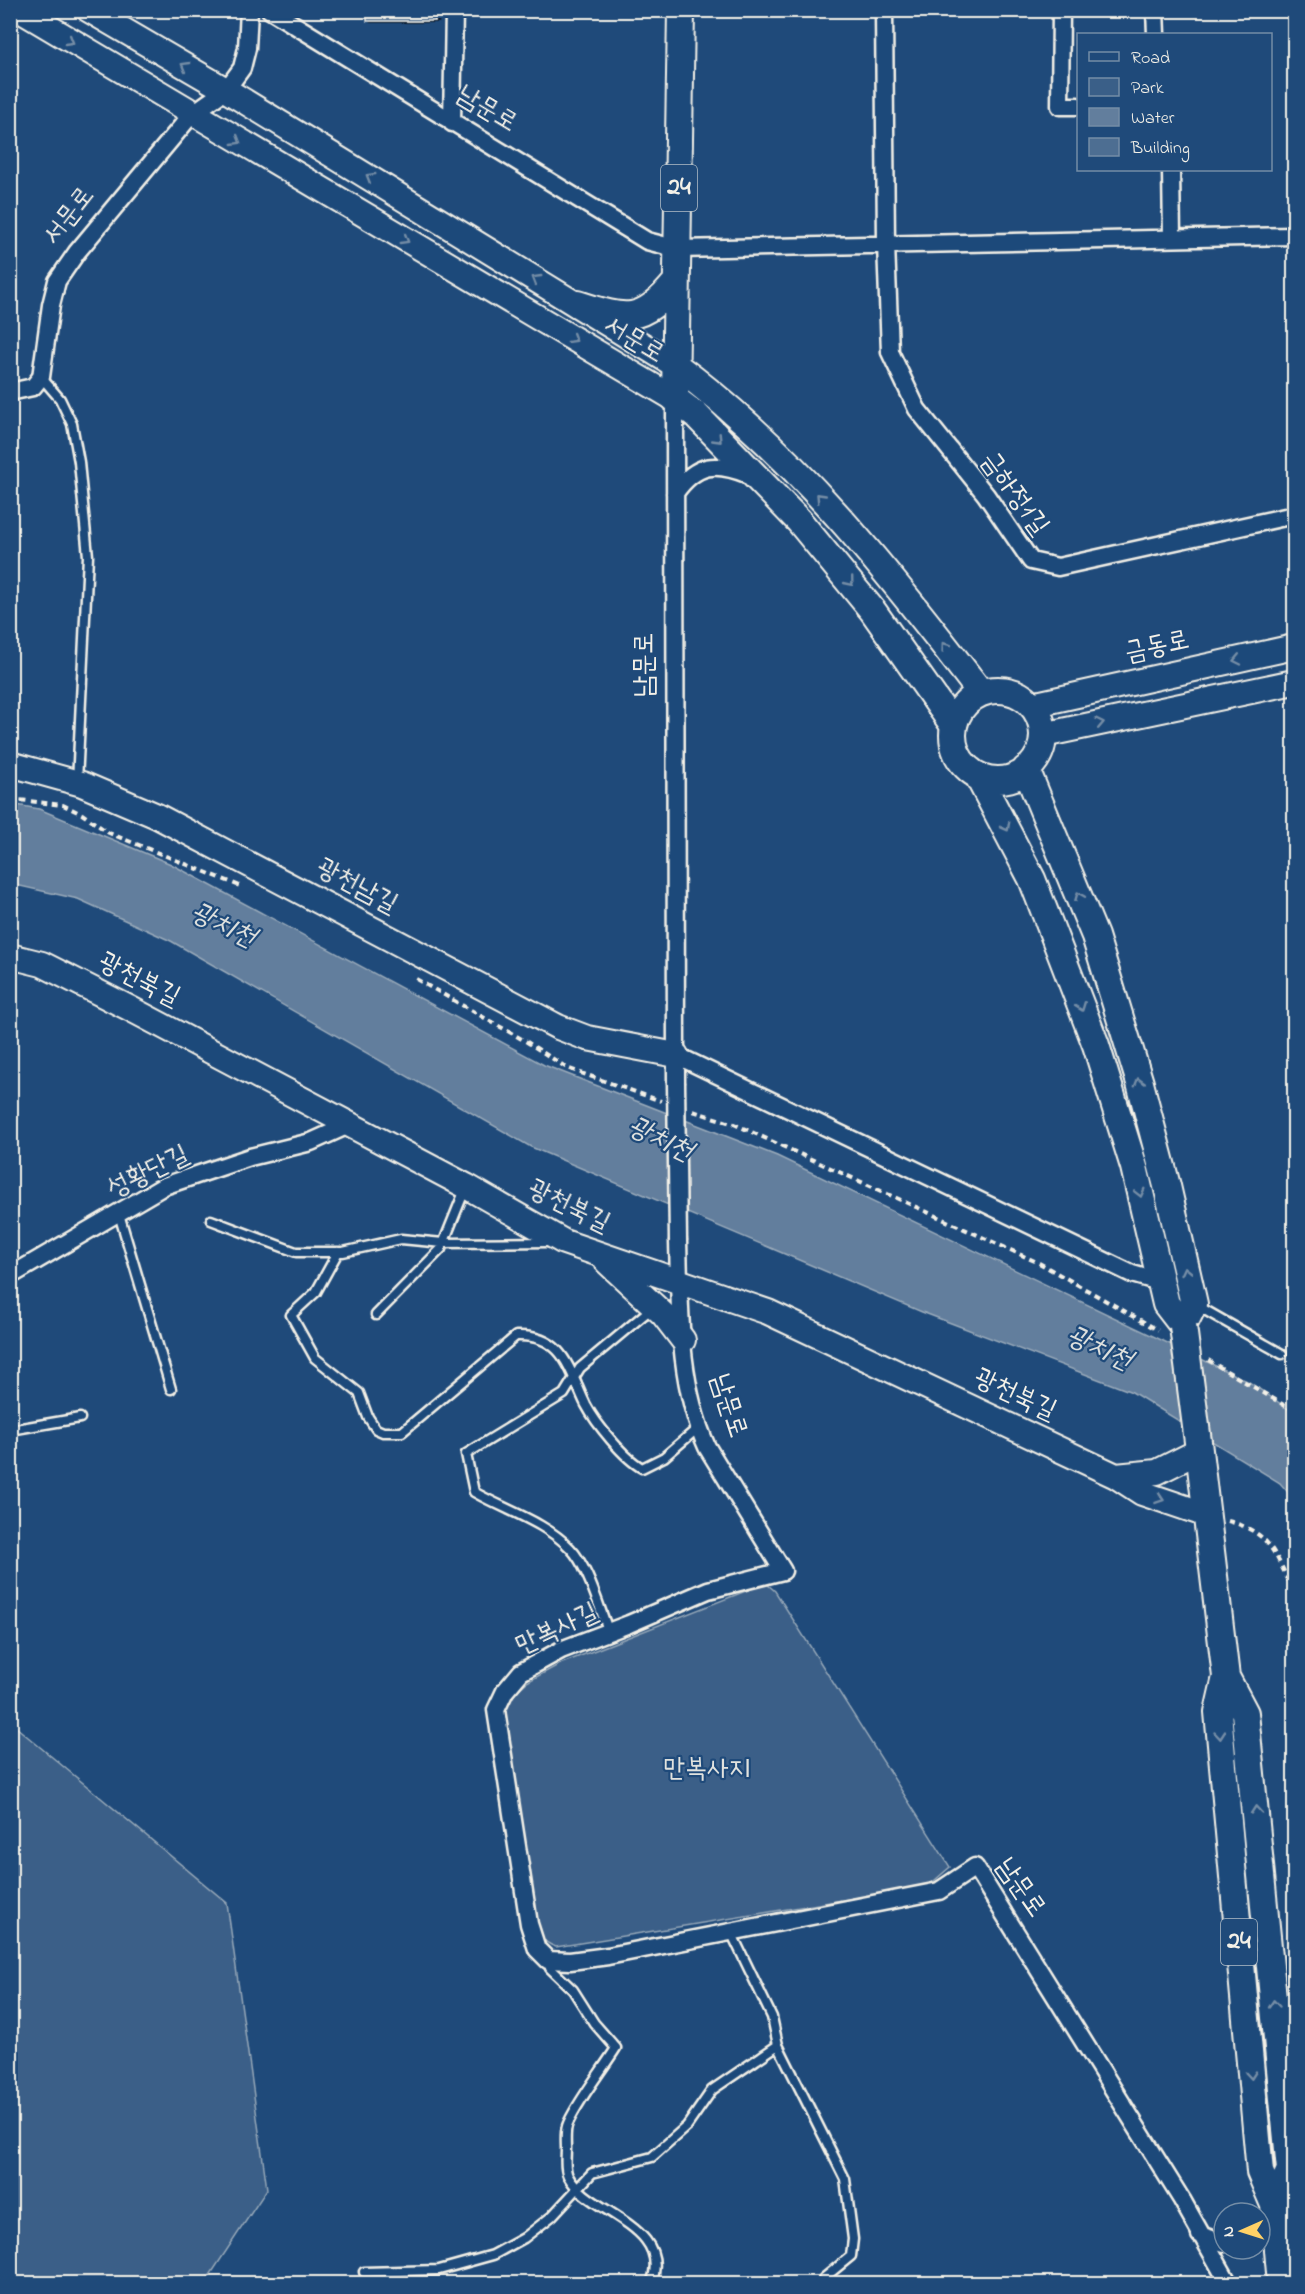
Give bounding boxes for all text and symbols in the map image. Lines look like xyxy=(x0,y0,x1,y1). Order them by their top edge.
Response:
one-way arrow xyxy=(64,33,74,45)
legend xyxy=(1077,33,1272,171)
text: Road xyxy=(1131,46,1170,72)
one-way arrow xyxy=(181,62,191,73)
street label: 남문로 xyxy=(449,75,525,143)
text: Park xyxy=(1131,76,1164,102)
text: Water xyxy=(1131,106,1175,132)
one-way arrow xyxy=(231,133,241,145)
text: Building xyxy=(1130,136,1190,163)
road number: 24 xyxy=(661,165,697,211)
one-way arrow xyxy=(366,173,376,185)
street label: 서문로 xyxy=(34,178,104,254)
one-way arrow xyxy=(399,233,409,244)
one-way arrow xyxy=(532,274,542,286)
street label: 서문로 xyxy=(596,306,672,374)
one-way arrow xyxy=(567,332,577,343)
one-way arrow xyxy=(711,432,722,442)
street label: 금하정1길 xyxy=(970,444,1058,544)
one-way arrow xyxy=(816,493,827,504)
one-way arrow xyxy=(842,576,853,587)
street label: 금동로 xyxy=(1121,621,1193,673)
street label: 남문로 xyxy=(626,632,665,698)
one-way arrow xyxy=(942,642,953,653)
one-way arrow xyxy=(1233,652,1243,665)
one-way arrow xyxy=(1095,717,1105,730)
one-way arrow xyxy=(999,821,1010,832)
street label: 광천남길 xyxy=(309,848,405,924)
one-way arrow xyxy=(1074,892,1086,903)
water label: 광치천 xyxy=(184,893,265,960)
street label: 광천북길 xyxy=(91,943,187,1017)
one-way arrow xyxy=(1074,1001,1087,1012)
one-way arrow xyxy=(1134,1077,1146,1087)
water label: 광치천 xyxy=(621,1107,702,1174)
street label: 성황단길 xyxy=(100,1135,196,1209)
street label: 광천북길 xyxy=(521,1169,617,1243)
one-way arrow xyxy=(1133,1188,1146,1198)
one-way arrow xyxy=(1181,1266,1194,1276)
water label: 광치천 xyxy=(1060,1316,1141,1383)
street label: 광천북길 xyxy=(967,1359,1063,1431)
street label: 남문로 xyxy=(699,1369,757,1443)
one-way arrow xyxy=(1154,1492,1165,1504)
street label: 만복사길 xyxy=(509,1593,605,1665)
one-way arrow xyxy=(1213,1730,1226,1739)
park label: 만복사지 xyxy=(664,1750,750,1789)
one-way arrow xyxy=(1250,1805,1263,1814)
street label: 남문로 xyxy=(985,1850,1055,1926)
road number: 24 xyxy=(1221,1919,1257,1965)
one-way arrow xyxy=(1268,1999,1281,2008)
one-way arrow xyxy=(1244,2071,1257,2080)
north arrow xyxy=(1212,2201,1272,2261)
text: N xyxy=(1217,2225,1241,2238)

